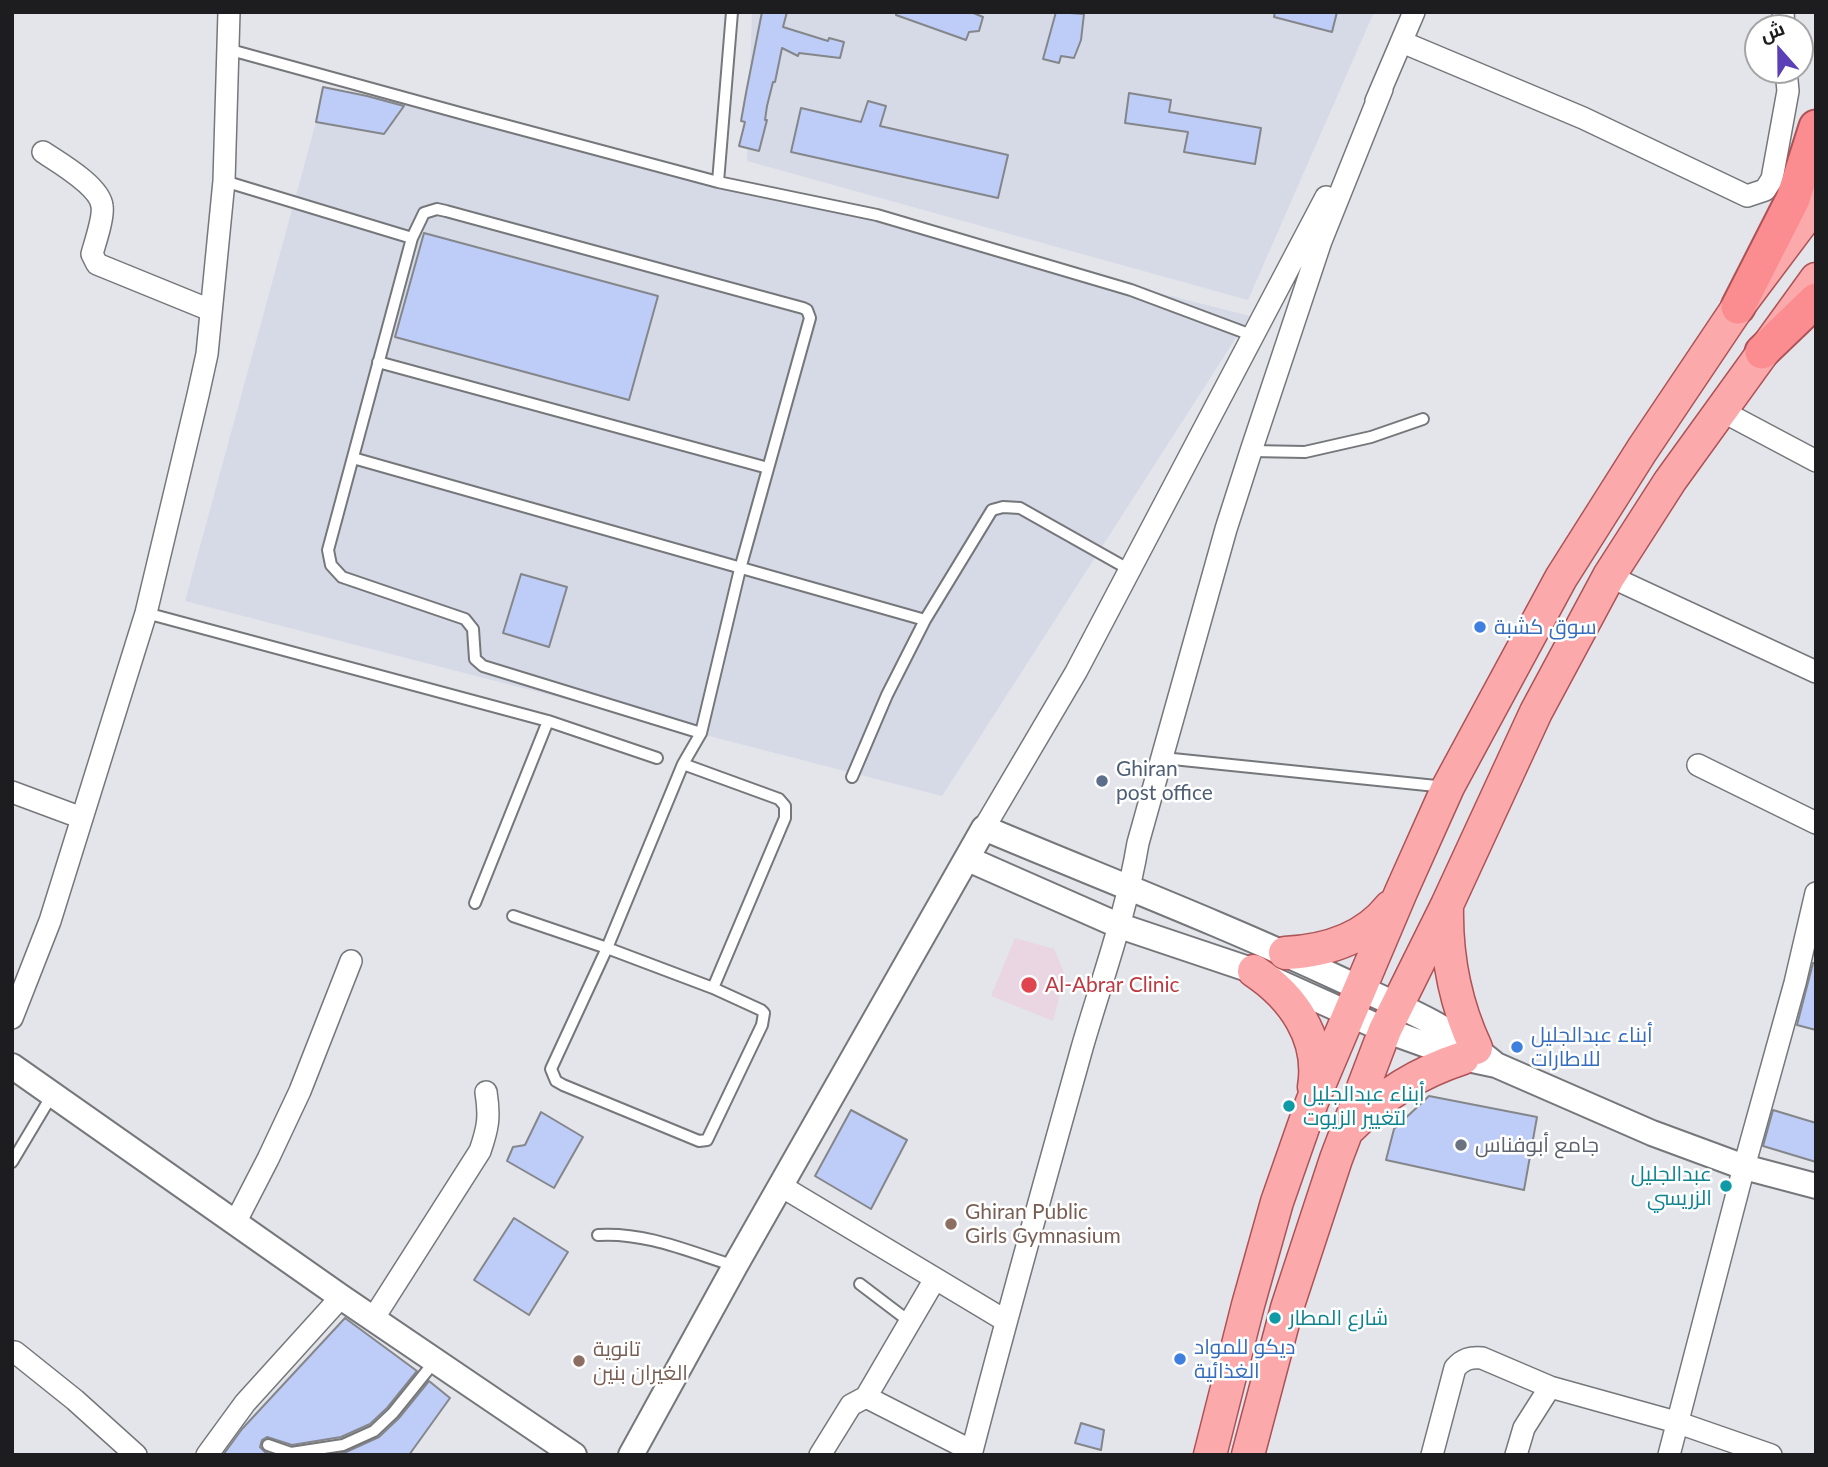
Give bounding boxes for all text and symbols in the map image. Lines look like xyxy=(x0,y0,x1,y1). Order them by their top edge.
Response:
north arrow xyxy=(1744,14,1814,84)
text: ش xyxy=(1756,16,1788,46)
place label: سوق كشبة xyxy=(1494,614,1597,640)
marker: سوق كشبة xyxy=(1472,619,1488,635)
place label: Ghiran post office xyxy=(1116,756,1213,806)
marker: Ghiran post office xyxy=(1094,773,1110,789)
place label: Al-Abrar Clinic xyxy=(1045,972,1180,998)
marker: Al-Abrar Clinic xyxy=(1019,975,1039,995)
place label: أبناء عبدالجليل للاطارات xyxy=(1531,1022,1653,1072)
marker: أبناء عبدالجليل للاطارات xyxy=(1509,1039,1525,1055)
place label: أبناء عبدالجليل لتغيير الزيوت xyxy=(1303,1081,1425,1131)
marker: أبناء عبدالجليل لتغيير الزيوت xyxy=(1281,1098,1297,1114)
place label: جامع أبوفناس xyxy=(1475,1132,1599,1158)
marker: جامع أبوفناس xyxy=(1453,1137,1469,1153)
place label: عبدالجليل الزريسي xyxy=(1631,1161,1712,1211)
marker: عبدالجليل الزريسي xyxy=(1718,1178,1734,1194)
place label: Ghiran Public Girls Gymnasium xyxy=(965,1199,1121,1249)
marker: Ghiran Public Girls Gymnasium xyxy=(943,1216,959,1232)
place label: شارع المطار xyxy=(1289,1305,1388,1331)
marker: شارع المطار xyxy=(1267,1310,1283,1326)
place label: ديكو للمواد الغذائية xyxy=(1194,1334,1295,1384)
place label: تانوية الغيران بنين xyxy=(593,1336,688,1386)
marker: ديكو للمواد الغذائية xyxy=(1172,1351,1188,1367)
marker: تانوية الغيران بنين xyxy=(571,1353,587,1369)

